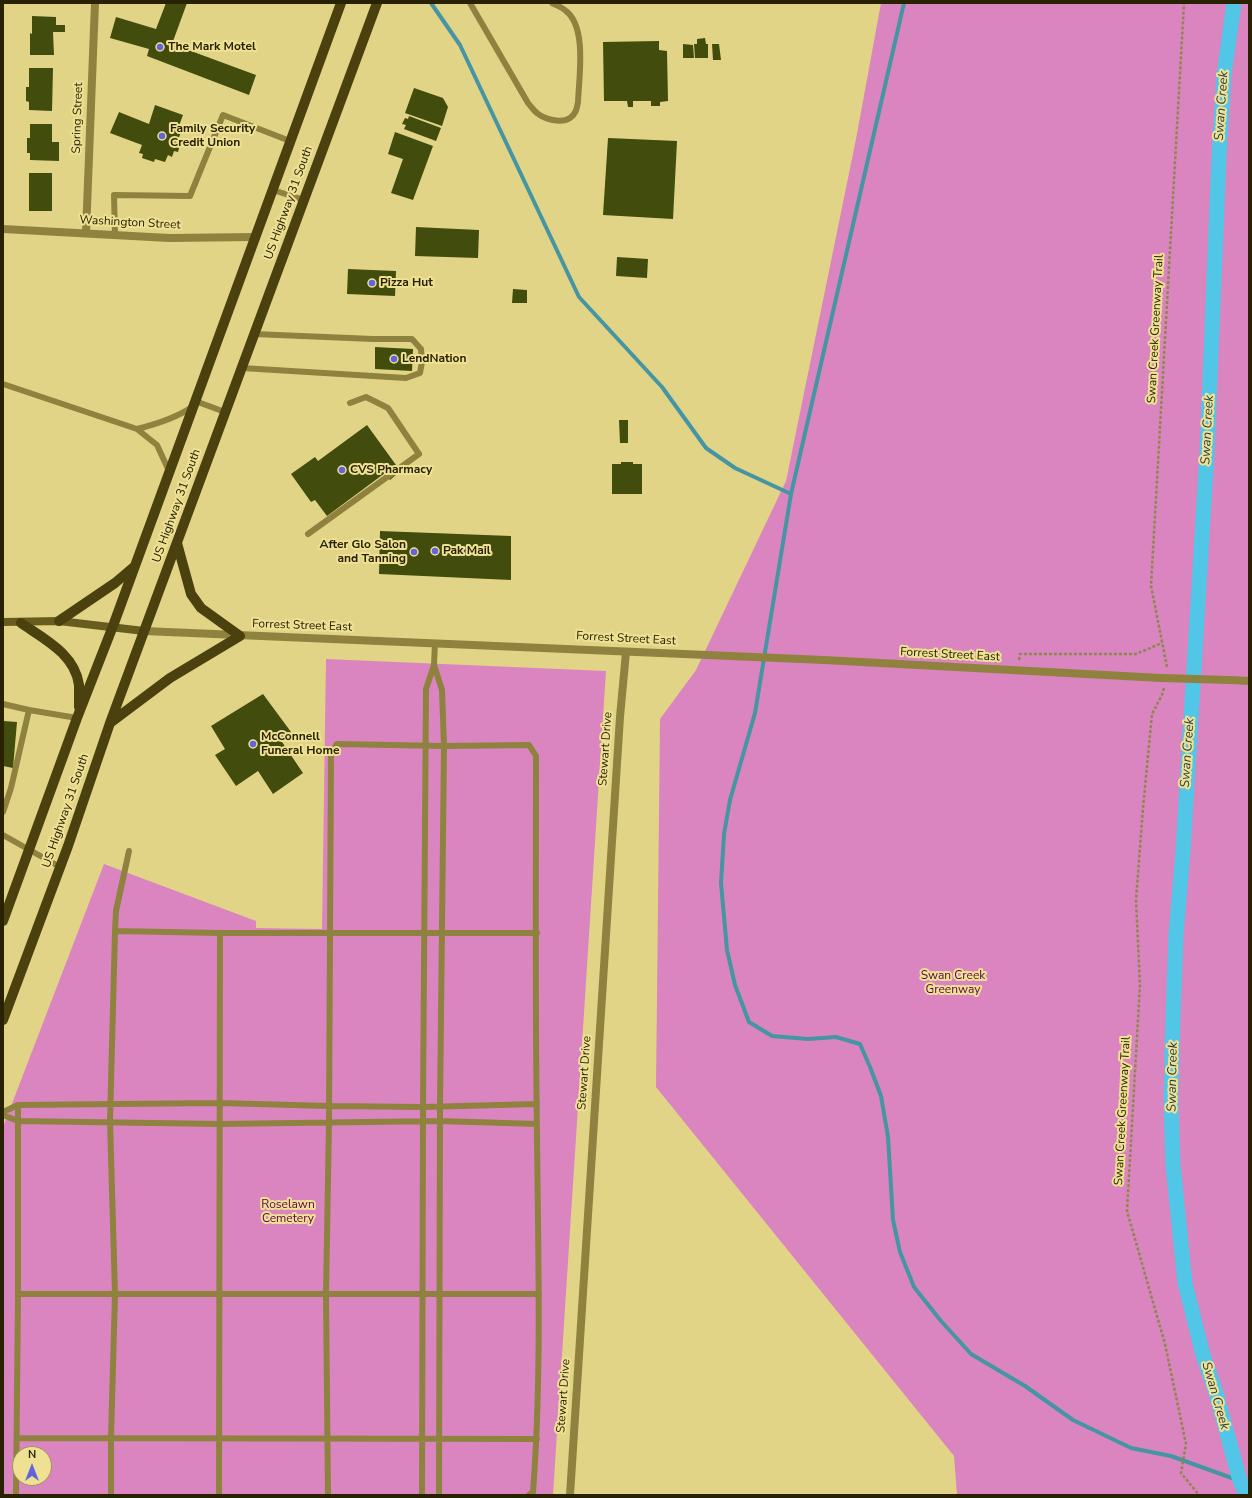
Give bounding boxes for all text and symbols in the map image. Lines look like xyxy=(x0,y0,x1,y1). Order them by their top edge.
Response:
place label: The Mark Motel xyxy=(168,40,256,54)
marker: The Mark Motel xyxy=(155,42,165,52)
water label: Swan Creek xyxy=(1212,71,1232,141)
street label: Spring Street xyxy=(70,82,86,154)
place label: Family Security Credit Union xyxy=(170,122,255,150)
marker: Family Security Credit Union xyxy=(157,131,167,141)
street label: US Highway 31 South xyxy=(262,144,316,262)
street label: Washington Street xyxy=(79,213,181,233)
street label: Swan Creek Greenway Trail xyxy=(1145,254,1167,404)
place label: Pizza Hut xyxy=(380,276,433,290)
marker: Pizza Hut xyxy=(367,278,377,288)
place label: LendNation xyxy=(402,352,467,366)
marker: LendNation xyxy=(389,354,399,364)
water label: Swan Creek xyxy=(1198,395,1218,465)
street label: US Highway 31 South xyxy=(150,447,204,565)
place label: CVS Pharmacy xyxy=(350,463,432,477)
marker: CVS Pharmacy xyxy=(337,465,347,475)
place label: After Glo Salon and Tanning xyxy=(320,538,406,566)
place label: Pak Mail xyxy=(443,544,491,558)
marker: Pak Mail xyxy=(430,546,440,556)
marker: After Glo Salon and Tanning xyxy=(409,547,419,557)
street label: Forrest Street East xyxy=(252,617,352,635)
street label: Forrest Street East xyxy=(576,629,676,649)
street label: Forrest Street East xyxy=(900,645,1000,665)
street label: Stewart Drive xyxy=(596,711,616,787)
water label: Swan Creek xyxy=(1178,718,1198,788)
place label: McConnell Funeral Home xyxy=(261,730,340,758)
marker: McConnell Funeral Home xyxy=(248,739,258,749)
street label: US Highway 31 South xyxy=(40,752,92,870)
park label: Swan Creek Greenway xyxy=(921,969,985,997)
street label: Stewart Drive xyxy=(575,1035,595,1111)
street label: Swan Creek Greenway Trail xyxy=(1112,1036,1134,1186)
water label: Swan Creek xyxy=(1165,1042,1181,1112)
park label: Roselawn Cemetery xyxy=(261,1198,315,1226)
street label: Stewart Drive xyxy=(554,1358,574,1434)
water label: Swan Creek xyxy=(1198,1360,1232,1432)
north arrow xyxy=(12,1446,52,1486)
text: N xyxy=(28,1447,36,1462)

